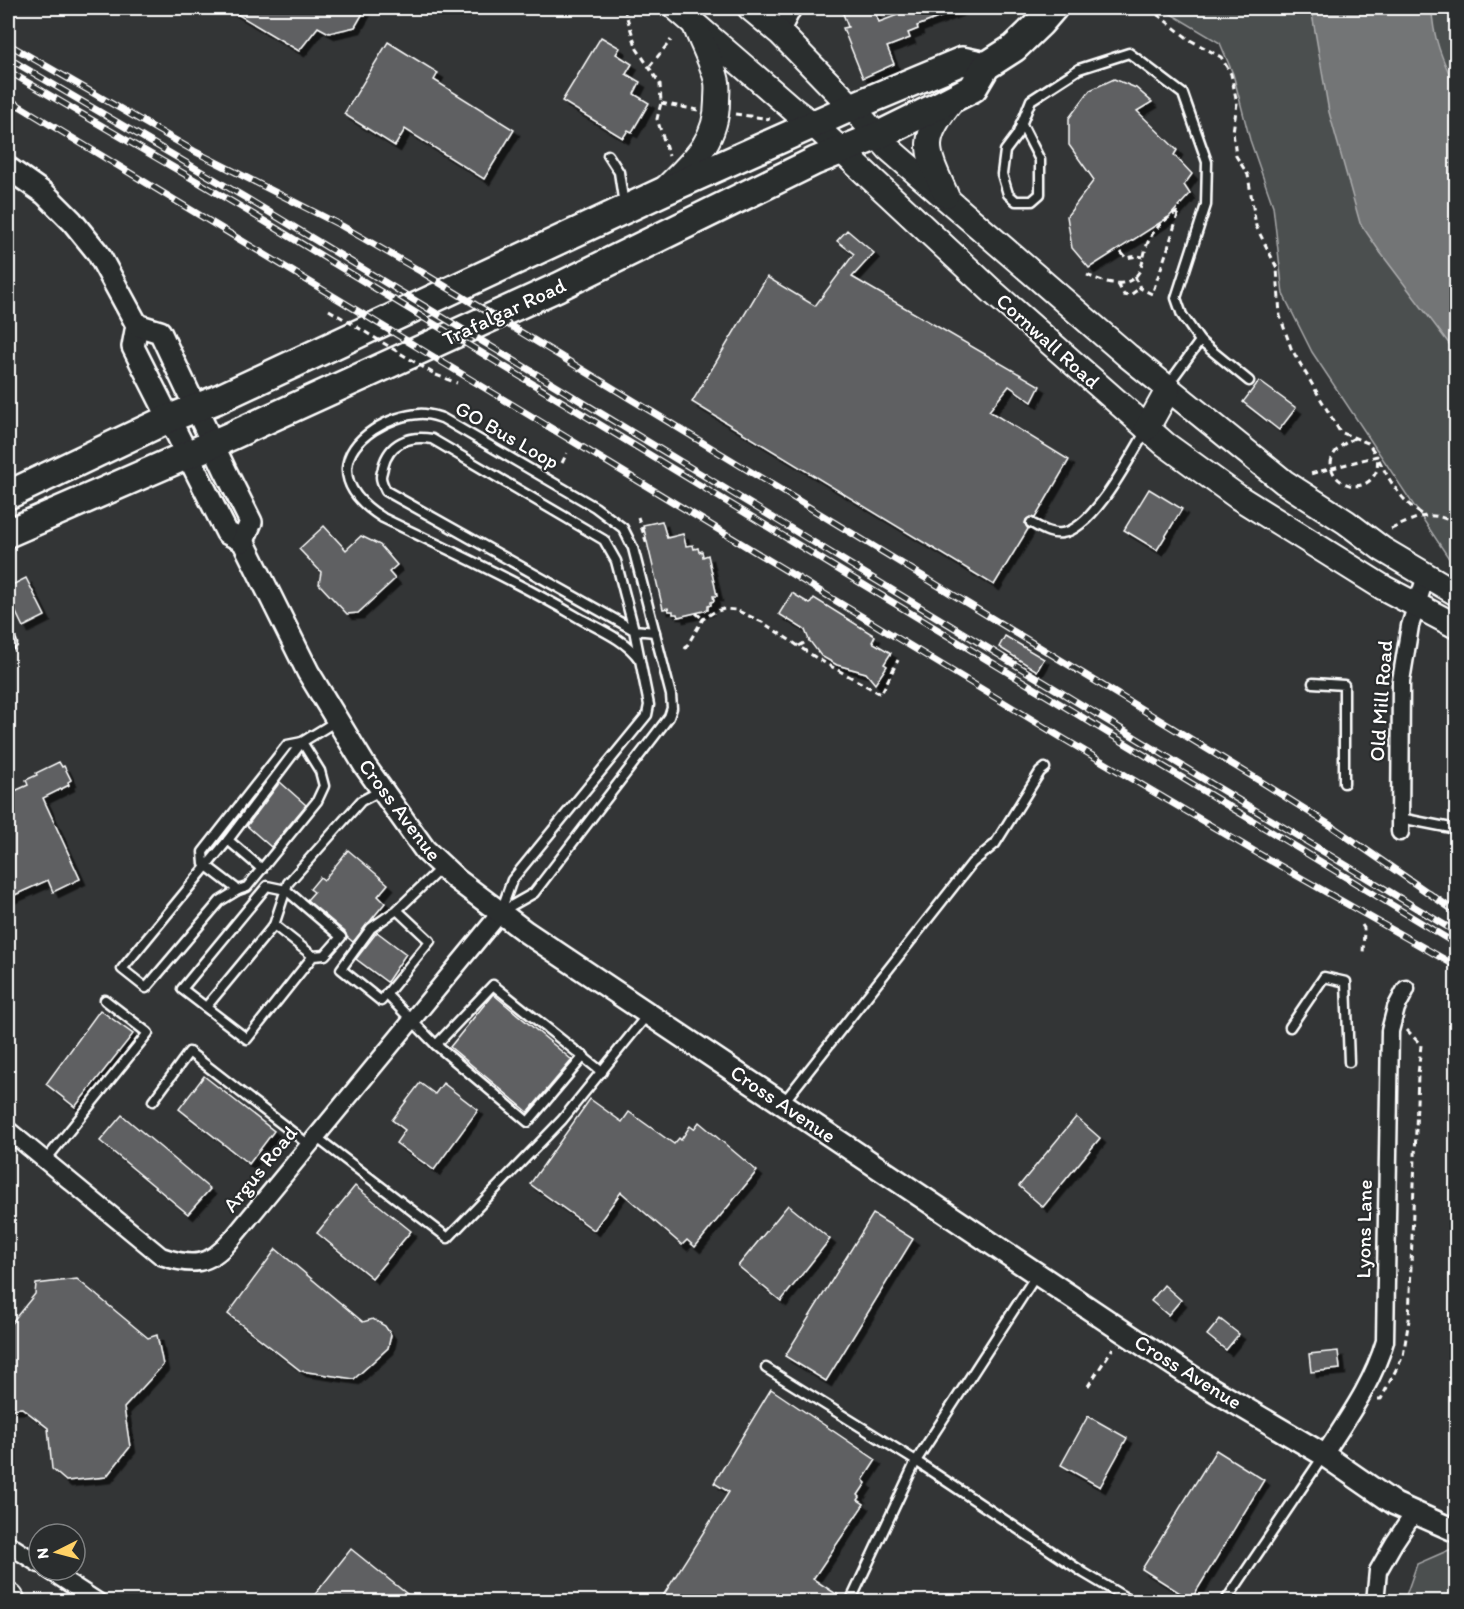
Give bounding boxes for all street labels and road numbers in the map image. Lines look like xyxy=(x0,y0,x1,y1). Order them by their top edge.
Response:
street label: Trafalgar Road xyxy=(438,272,570,351)
street label: Cornwall Road xyxy=(991,288,1106,394)
street label: GO Bus Loop xyxy=(451,395,564,474)
street label: Old Mill Road xyxy=(1364,640,1397,762)
street label: Cross Avenue xyxy=(354,754,447,866)
street label: Cross Avenue xyxy=(726,1059,841,1148)
street label: Argus Road xyxy=(217,1120,302,1217)
street label: Lyons Lane xyxy=(1350,1179,1377,1279)
street label: Cross Avenue xyxy=(1130,1329,1246,1414)

